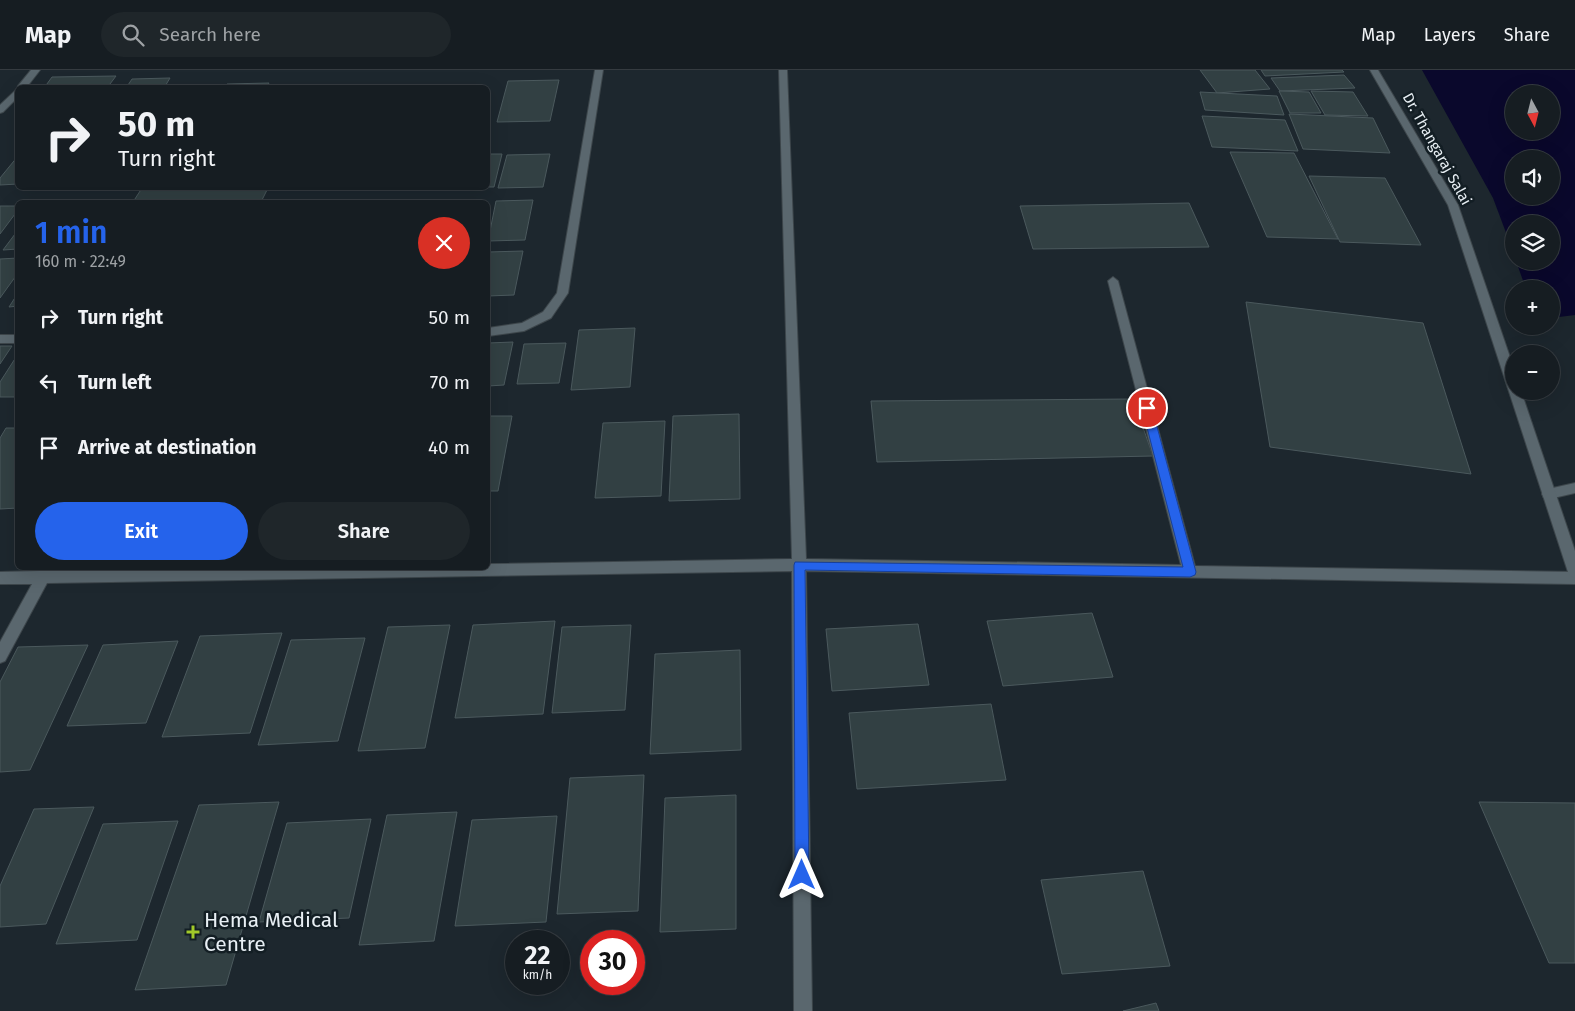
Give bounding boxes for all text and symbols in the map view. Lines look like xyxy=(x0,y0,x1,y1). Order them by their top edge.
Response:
search box xyxy=(101,12,451,57)
text: Map xyxy=(25,21,71,49)
icon: search xyxy=(119,21,147,49)
text: Search here xyxy=(159,23,261,46)
text: Map xyxy=(1361,24,1396,46)
text: Layers xyxy=(1424,24,1476,46)
text: Share xyxy=(1504,24,1550,46)
north arrow xyxy=(1505,85,1560,140)
map controls xyxy=(1505,85,1560,400)
street label: Dr. Thangaraj Salai xyxy=(1399,90,1475,208)
text: 50 m xyxy=(118,103,195,145)
icon: right xyxy=(35,105,100,170)
text: Turn right xyxy=(118,145,215,172)
button: sound xyxy=(1505,150,1560,205)
text: 1 min xyxy=(35,215,107,251)
button: layers xyxy=(1505,215,1560,270)
button: close xyxy=(418,217,470,269)
text: 160 m · 22:49 xyxy=(35,252,126,271)
button: + xyxy=(1505,280,1560,335)
icon: right xyxy=(35,304,63,332)
text: Turn right xyxy=(78,306,163,329)
text: 50 m xyxy=(429,306,470,329)
button: − xyxy=(1505,345,1560,400)
icon: left xyxy=(35,369,63,397)
text: Turn left xyxy=(78,371,152,394)
text: 70 m xyxy=(430,371,470,394)
pin xyxy=(1126,387,1168,429)
icon: arrive xyxy=(1133,394,1161,422)
icon: arrive xyxy=(35,434,63,462)
text: Arrive at destination xyxy=(78,436,257,459)
text: 40 m xyxy=(428,436,470,459)
button: Exit xyxy=(35,502,248,560)
button: Share xyxy=(258,502,470,560)
position arrow xyxy=(775,848,827,900)
place label: Hema Medical Centre xyxy=(204,907,338,957)
marker: Hema Medical Centre xyxy=(186,925,200,939)
speed limit sign: 30 xyxy=(580,930,645,995)
text: 22 xyxy=(525,941,550,971)
text: km/h xyxy=(523,968,552,982)

